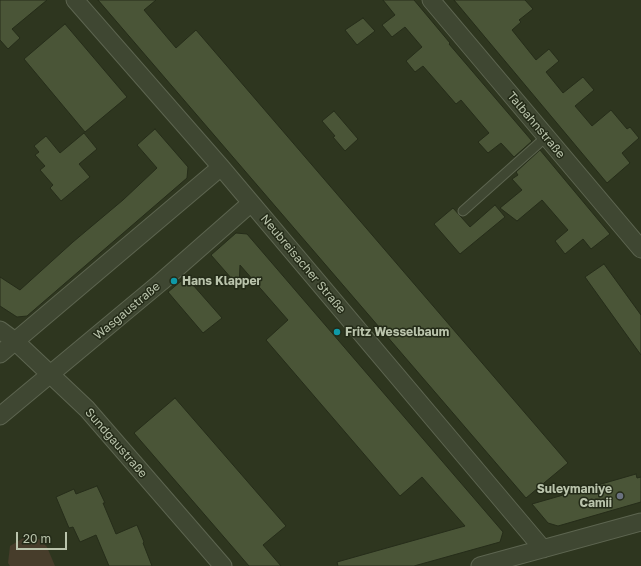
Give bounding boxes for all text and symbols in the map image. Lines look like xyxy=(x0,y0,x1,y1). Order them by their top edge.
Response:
street label: Talbahnstraße xyxy=(504,89,568,161)
street label: Neubreisacher Straße xyxy=(257,212,349,316)
place label: Hans Klapper xyxy=(182,274,261,288)
marker: Hans Klapper xyxy=(169,276,179,286)
street label: Wasgaustraße xyxy=(91,279,163,343)
place label: Fritz Wesselbaum xyxy=(345,325,449,339)
marker: Fritz Wesselbaum xyxy=(332,327,342,337)
street label: Sundgaustraße xyxy=(82,405,150,481)
place label: Suleymaniye Camii xyxy=(537,482,612,510)
marker: Suleymaniye Camii xyxy=(615,491,625,501)
scale bar xyxy=(18,524,69,550)
text: 20 m xyxy=(23,531,51,546)

